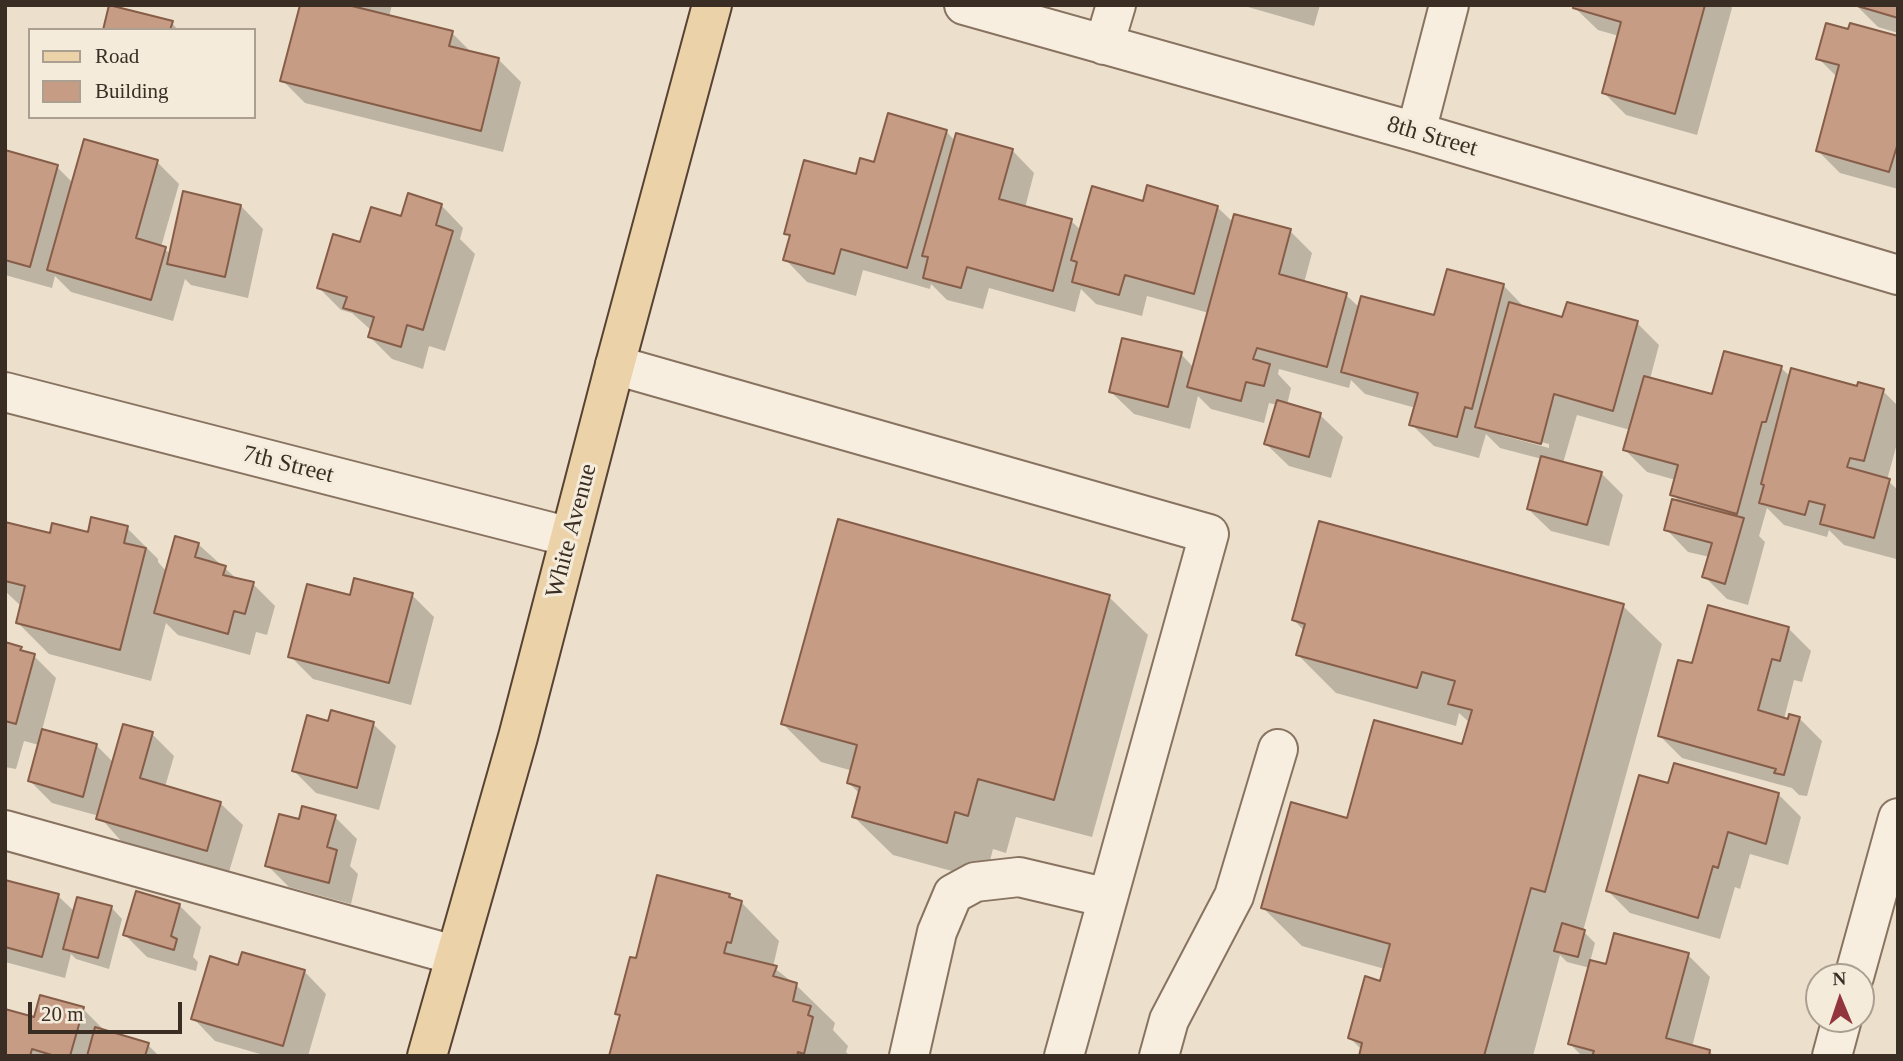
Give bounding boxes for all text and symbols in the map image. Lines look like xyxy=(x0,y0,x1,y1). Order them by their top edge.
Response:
legend xyxy=(28,28,256,119)
text: Road xyxy=(95,44,139,68)
text: Building xyxy=(95,79,169,103)
street label: 8th Street xyxy=(1384,110,1480,164)
street label: 7th Street xyxy=(240,440,336,490)
street label: White Avenue xyxy=(540,461,604,601)
north arrow xyxy=(1805,963,1875,1033)
text: N xyxy=(1832,968,1847,989)
scale bar xyxy=(32,988,186,1032)
text: 20 m xyxy=(41,1002,84,1026)

